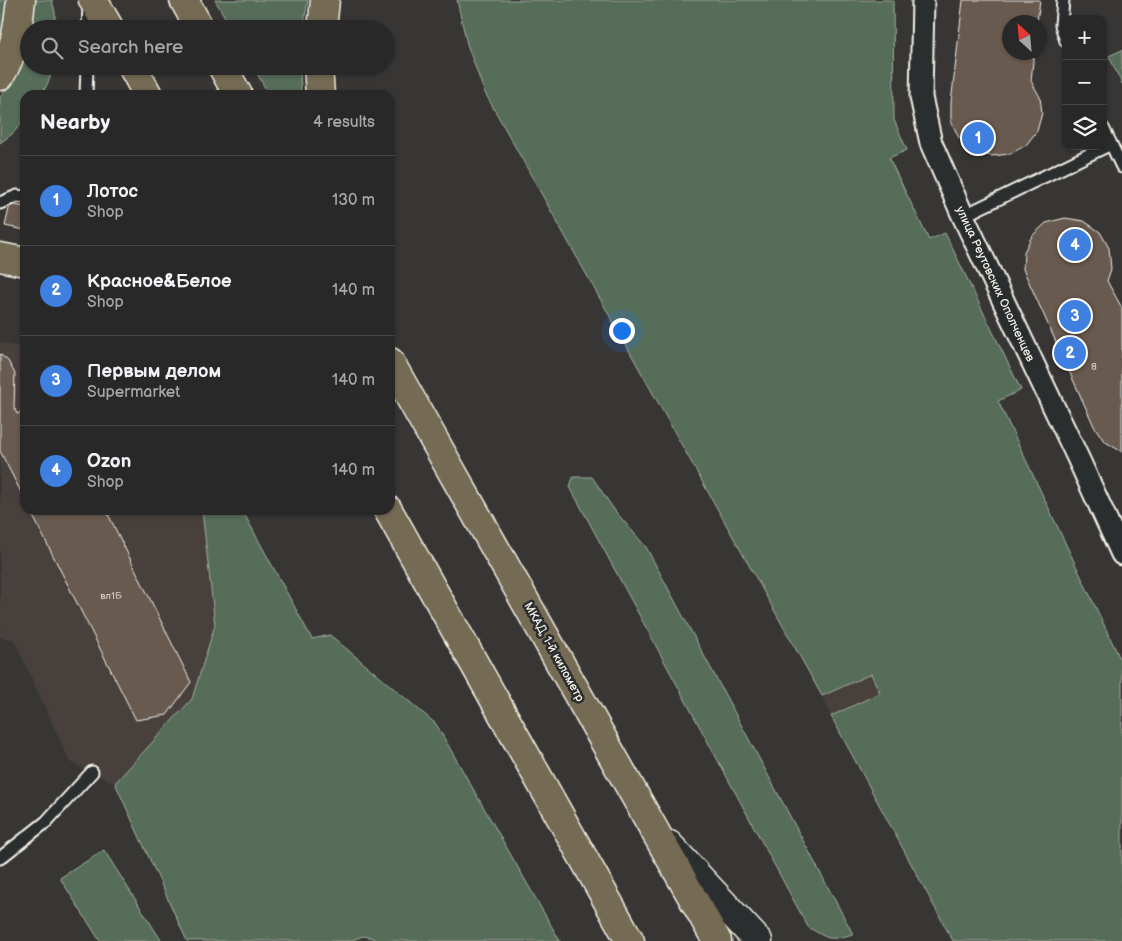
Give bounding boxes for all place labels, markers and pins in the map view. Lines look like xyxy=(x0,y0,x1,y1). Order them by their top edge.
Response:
pin: 1 xyxy=(962,119,994,157)
pin: 4 xyxy=(1059,226,1091,264)
pin: 3 xyxy=(1059,297,1091,335)
pin: 2 xyxy=(1054,334,1086,372)

